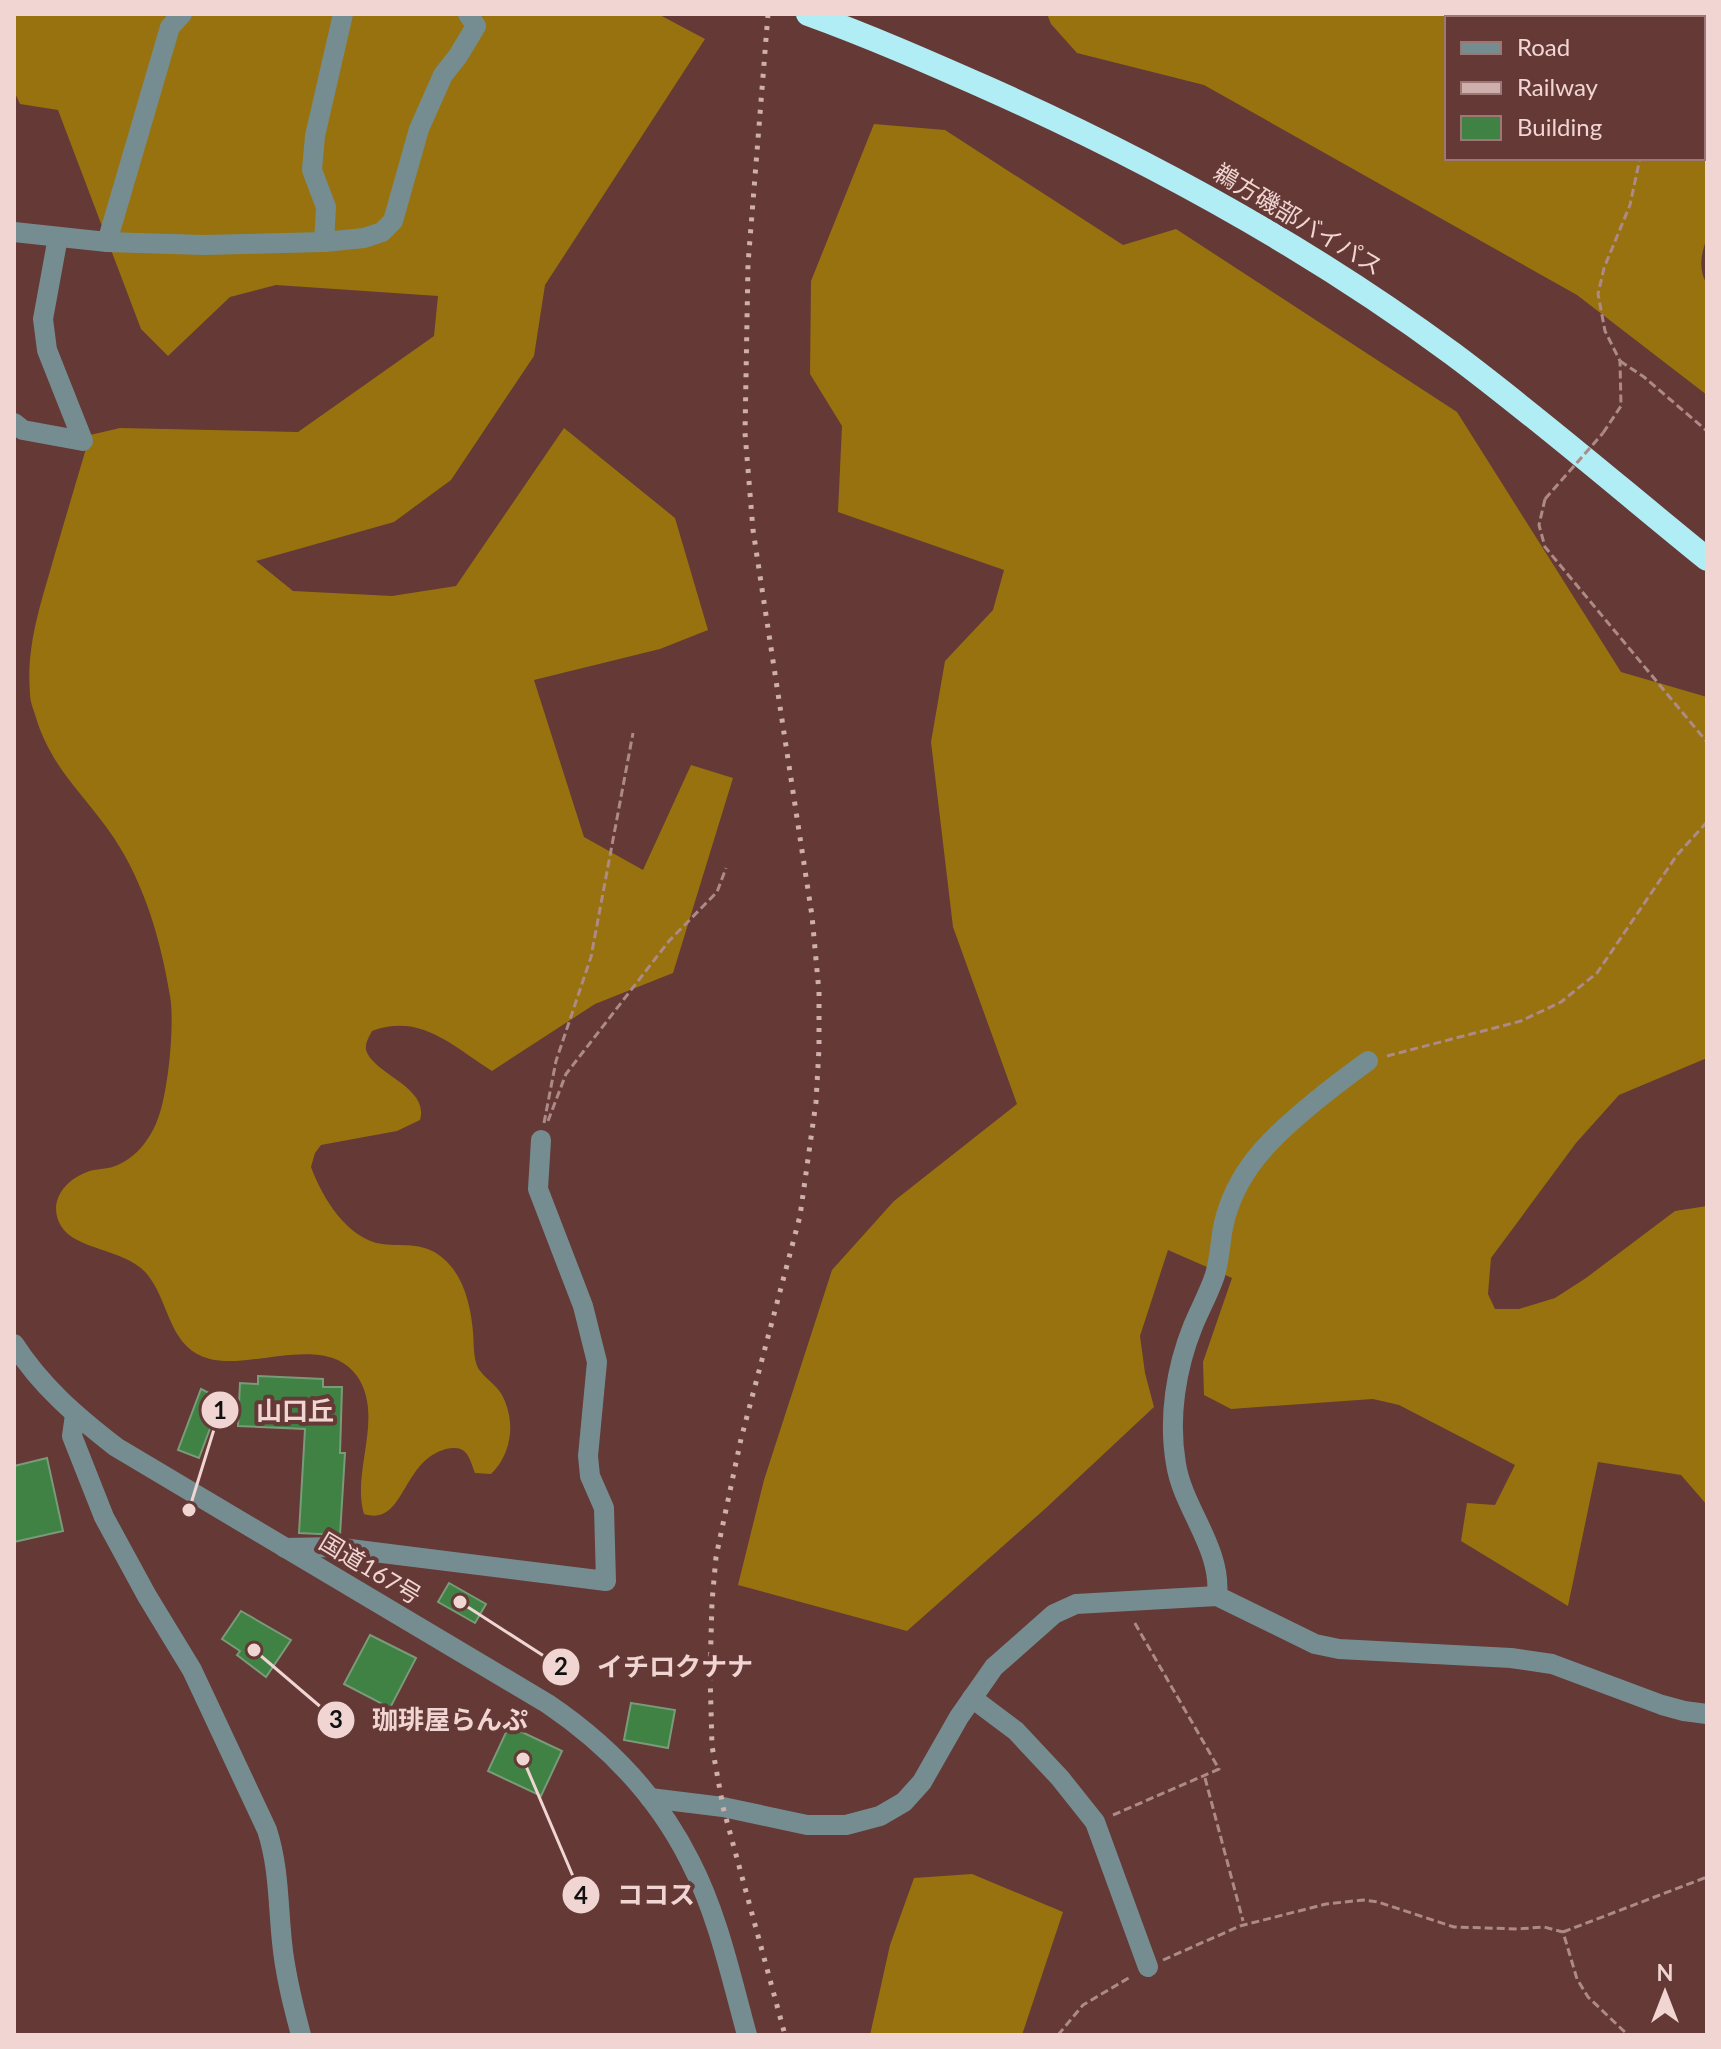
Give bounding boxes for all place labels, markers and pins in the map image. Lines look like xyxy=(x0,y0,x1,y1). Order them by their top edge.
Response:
callout: 山口丘 xyxy=(200,1385,350,1435)
callout: イチロクナナ xyxy=(541,1642,769,1692)
callout: 珈琲屋らんぷ xyxy=(316,1695,544,1745)
callout: ココス xyxy=(561,1870,711,1920)

